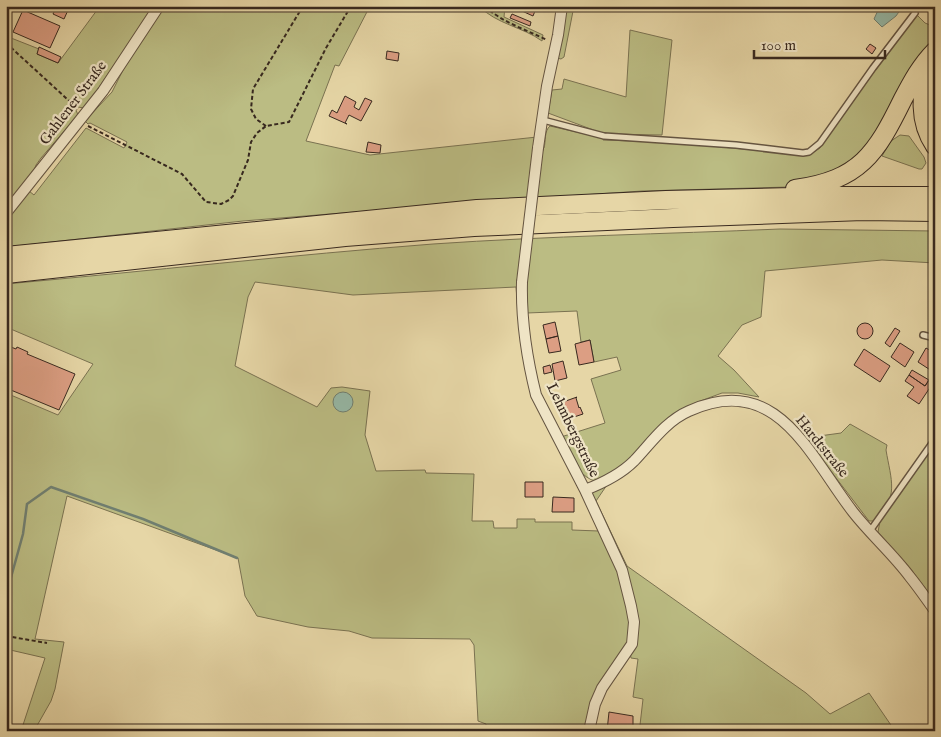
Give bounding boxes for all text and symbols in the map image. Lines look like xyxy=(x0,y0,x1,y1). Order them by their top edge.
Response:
scale bar xyxy=(754,28,885,60)
text: 100 m xyxy=(761,36,797,55)
street label: Gahlener Straße xyxy=(35,57,111,149)
street label: Lehmbergstraße xyxy=(542,380,604,480)
street label: Hardtstraße xyxy=(791,411,853,481)

